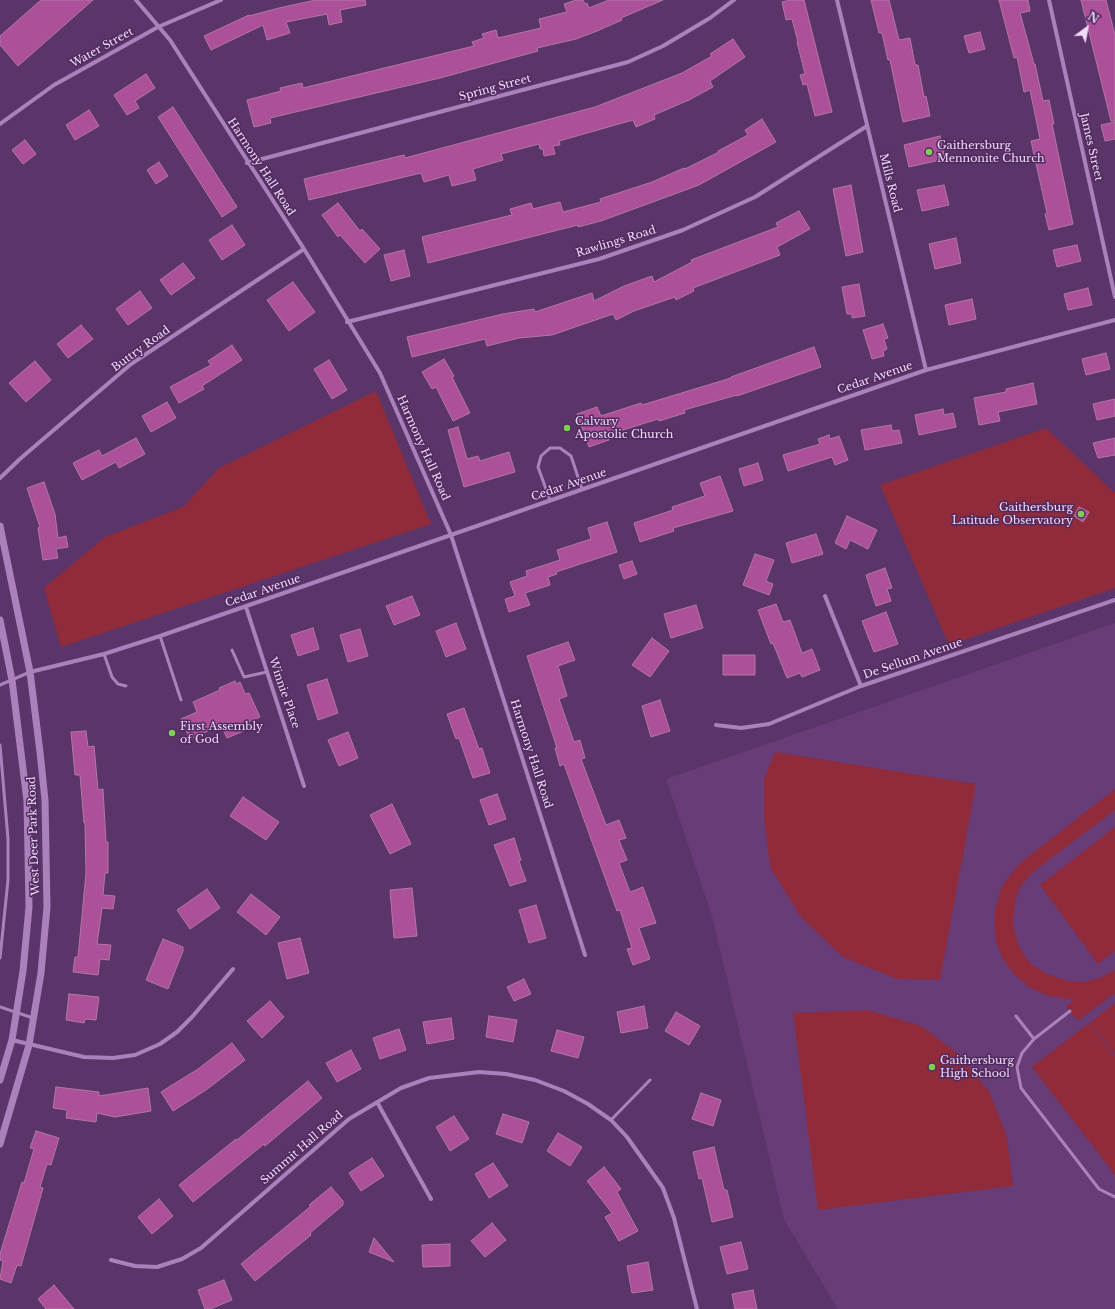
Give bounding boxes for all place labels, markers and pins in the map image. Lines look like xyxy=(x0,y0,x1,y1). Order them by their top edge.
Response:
place label: Gaithersburg Mennonite Church xyxy=(937,139,1045,165)
marker: Gaithersburg Mennonite Church xyxy=(924,147,934,157)
place label: Calvary Apostolic Church xyxy=(575,415,673,441)
marker: Calvary Apostolic Church xyxy=(562,423,572,433)
place label: Gaithersburg Latitude Observatory xyxy=(952,501,1073,527)
marker: Gaithersburg Latitude Observatory xyxy=(1076,509,1086,519)
place label: First Assembly of God xyxy=(180,720,263,746)
marker: First Assembly of God xyxy=(167,728,177,738)
place label: Gaithersburg High School xyxy=(940,1054,1014,1080)
marker: Gaithersburg High School xyxy=(927,1062,937,1072)

